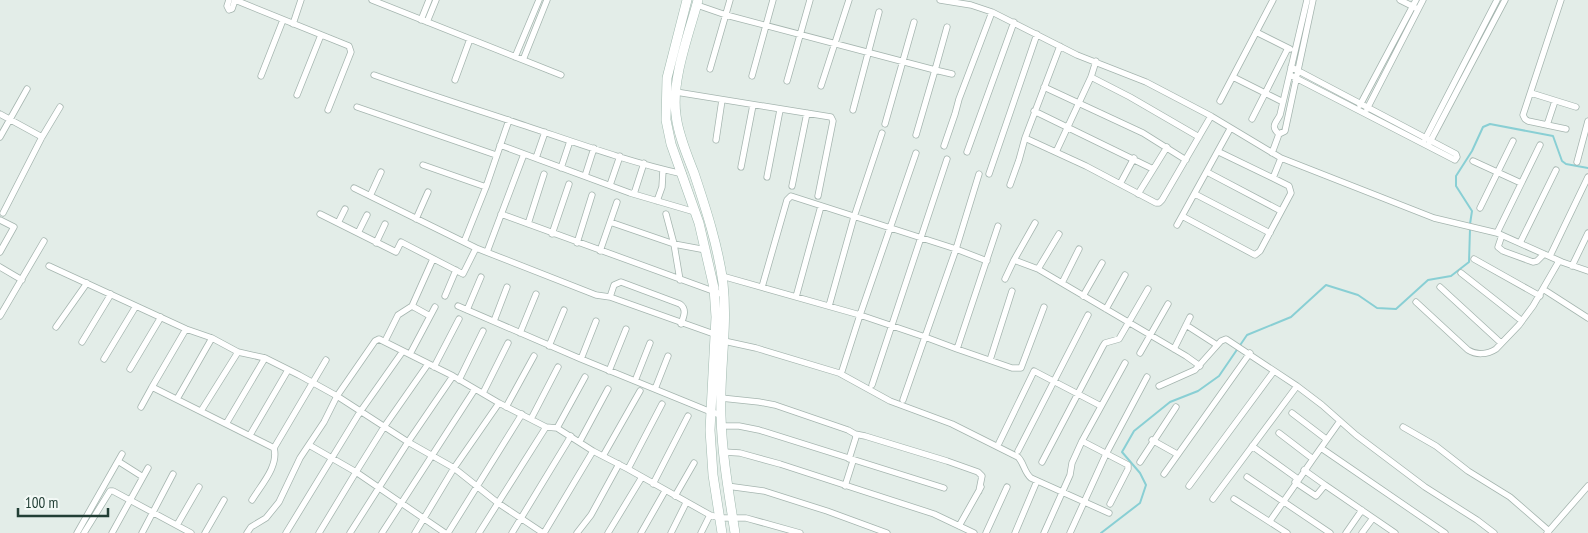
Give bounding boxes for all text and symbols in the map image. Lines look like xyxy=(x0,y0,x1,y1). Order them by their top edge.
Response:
scale bar xyxy=(18,486,108,518)
text: 100 m xyxy=(25,493,58,512)

